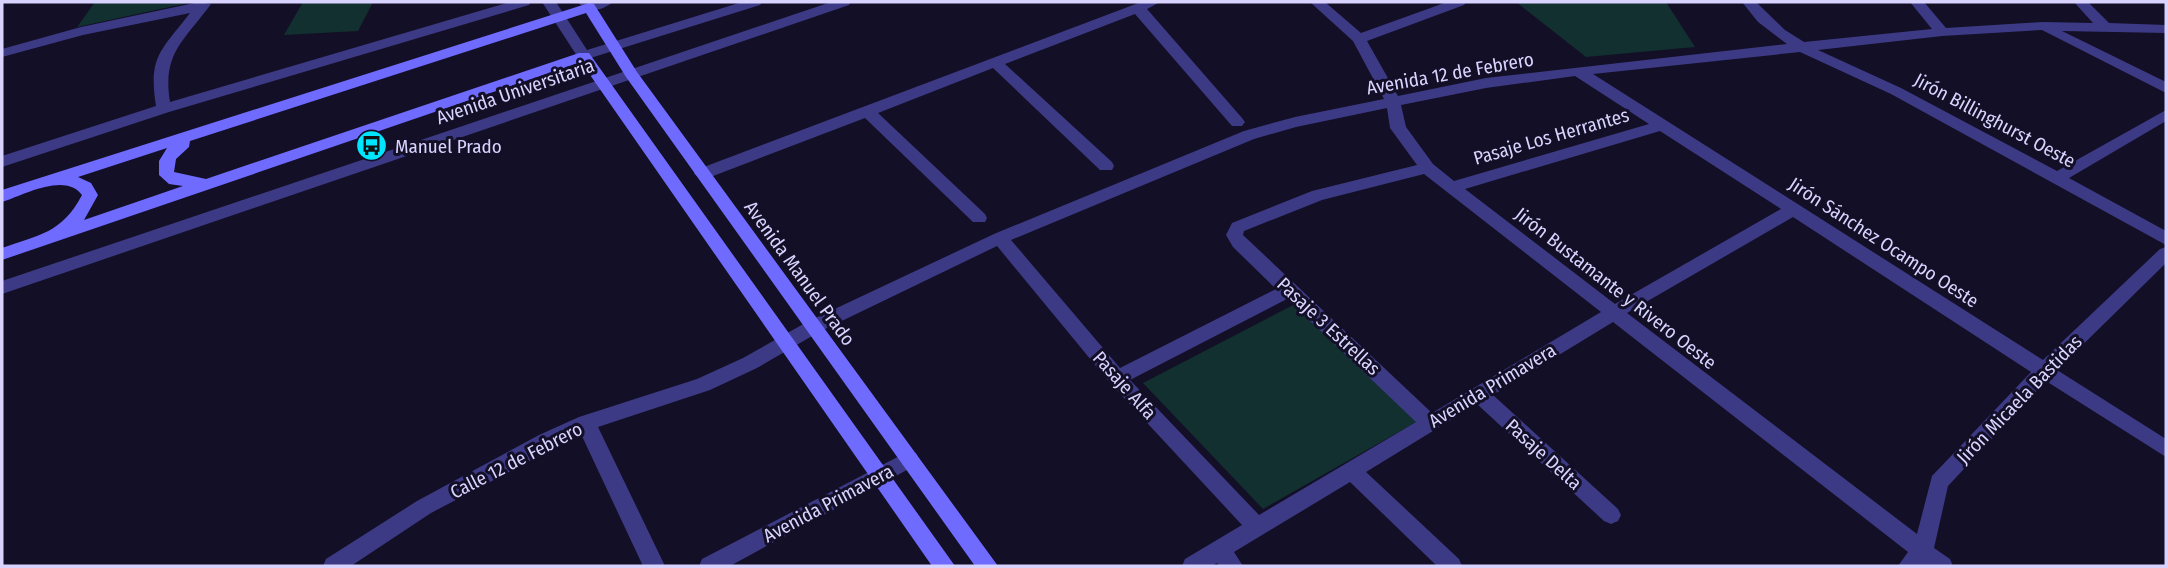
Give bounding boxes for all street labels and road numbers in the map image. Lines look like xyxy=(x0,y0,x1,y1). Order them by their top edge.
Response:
street label: Avenida 12 de Febrero xyxy=(1365,47,1536,100)
street label: Avenida Universitaria xyxy=(433,54,597,129)
street label: Jirón Billinghurst Oeste xyxy=(1910,68,2079,173)
street label: Pasaje Los Herrantes xyxy=(1471,103,1632,170)
street label: Jirón Sánchez Ocampo Oeste xyxy=(1784,172,1983,312)
street label: Avenida Manuel Prado xyxy=(739,196,860,350)
street label: Jirón Bustamante y Rivero Oeste xyxy=(1510,203,1721,374)
street label: Pasaje 3 Estrellas xyxy=(1272,273,1385,380)
street label: Jirón Micaela Bastidas xyxy=(1952,330,2087,469)
street label: Avenida Primavera xyxy=(1425,338,1560,432)
street label: Pasaje Alfa xyxy=(1088,347,1161,424)
street label: Pasaje Delta xyxy=(1501,414,1587,495)
street label: Calle 12 de Febrero xyxy=(446,417,586,504)
street label: Avenida Primavera xyxy=(759,459,897,547)

